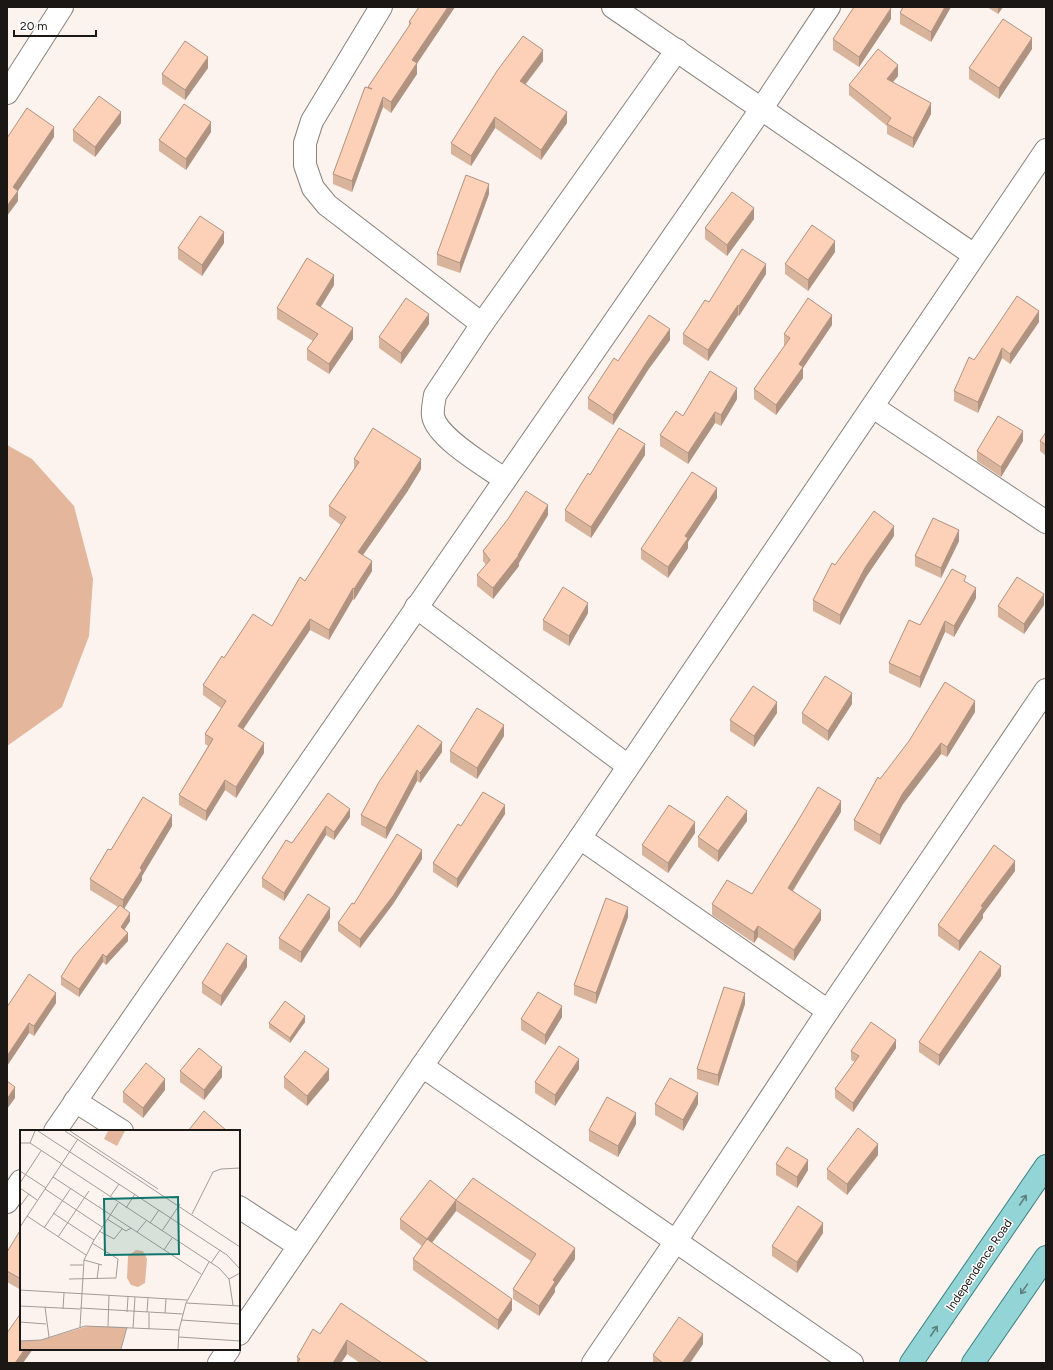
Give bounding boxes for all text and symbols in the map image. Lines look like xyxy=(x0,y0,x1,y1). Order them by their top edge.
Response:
scale bar xyxy=(14,12,96,38)
text: 20 m xyxy=(20,19,48,33)
inset map xyxy=(20,1130,240,1350)
one-way arrow xyxy=(1019,1195,1027,1206)
street label: Independence Road xyxy=(943,1216,1015,1314)
one-way arrow xyxy=(1020,1283,1028,1294)
one-way arrow xyxy=(930,1325,938,1337)

